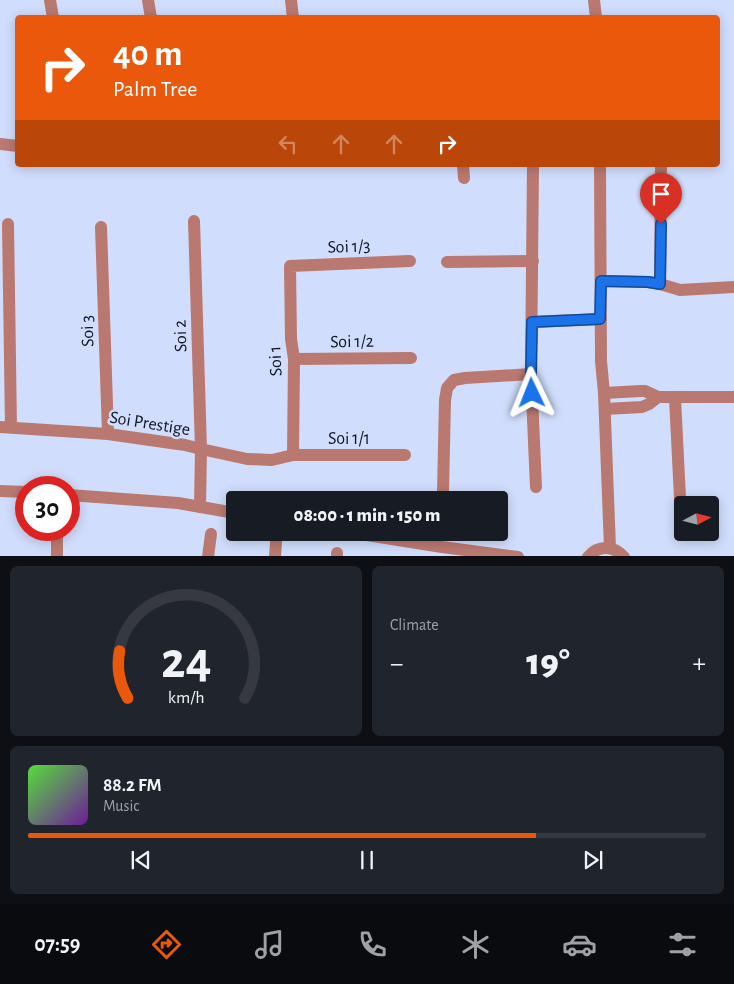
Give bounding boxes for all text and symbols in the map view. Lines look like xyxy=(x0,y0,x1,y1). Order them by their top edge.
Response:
icon: right xyxy=(30,35,95,100)
text: 40 m xyxy=(113,37,182,72)
text: Palm Tree xyxy=(113,78,197,100)
icon: left xyxy=(274,130,302,158)
icon: ahead xyxy=(327,130,355,158)
icon: ahead xyxy=(380,130,408,158)
icon: right xyxy=(433,130,461,158)
pin xyxy=(640,173,682,224)
icon: arrive xyxy=(647,180,675,208)
street label: Soi 1/3 xyxy=(327,237,371,257)
street label: Soi 3 xyxy=(78,315,98,347)
street label: Soi 2 xyxy=(171,319,191,353)
street label: Soi 1/2 xyxy=(330,333,374,351)
street label: Soi 1 xyxy=(266,345,286,377)
position arrow xyxy=(505,366,557,418)
street label: Soi Prestige xyxy=(108,409,191,439)
street label: Soi 1/1 xyxy=(328,430,370,448)
speed limit sign: 30 xyxy=(15,476,80,541)
north arrow xyxy=(674,496,719,541)
map controls xyxy=(674,496,719,541)
text: 08:00 · 1 min · 150 m xyxy=(294,506,440,525)
text: Climate xyxy=(390,617,439,633)
text: 24 xyxy=(161,635,211,687)
text: 19° xyxy=(526,644,570,682)
text: − xyxy=(390,650,403,678)
text: + xyxy=(693,650,706,678)
text: km/h xyxy=(168,689,204,707)
text: 88.2 FM xyxy=(103,776,162,795)
text: Music xyxy=(103,798,139,814)
icon: previous xyxy=(127,846,155,874)
icon: pause xyxy=(353,846,381,874)
icon: next xyxy=(579,846,607,874)
icon: directions xyxy=(149,927,184,962)
icon: music xyxy=(252,927,287,962)
icon: phone xyxy=(355,927,390,962)
icon: climate xyxy=(458,927,493,962)
icon: car xyxy=(562,927,597,962)
icon: filters xyxy=(665,927,700,962)
text: 07:59 xyxy=(34,933,80,955)

